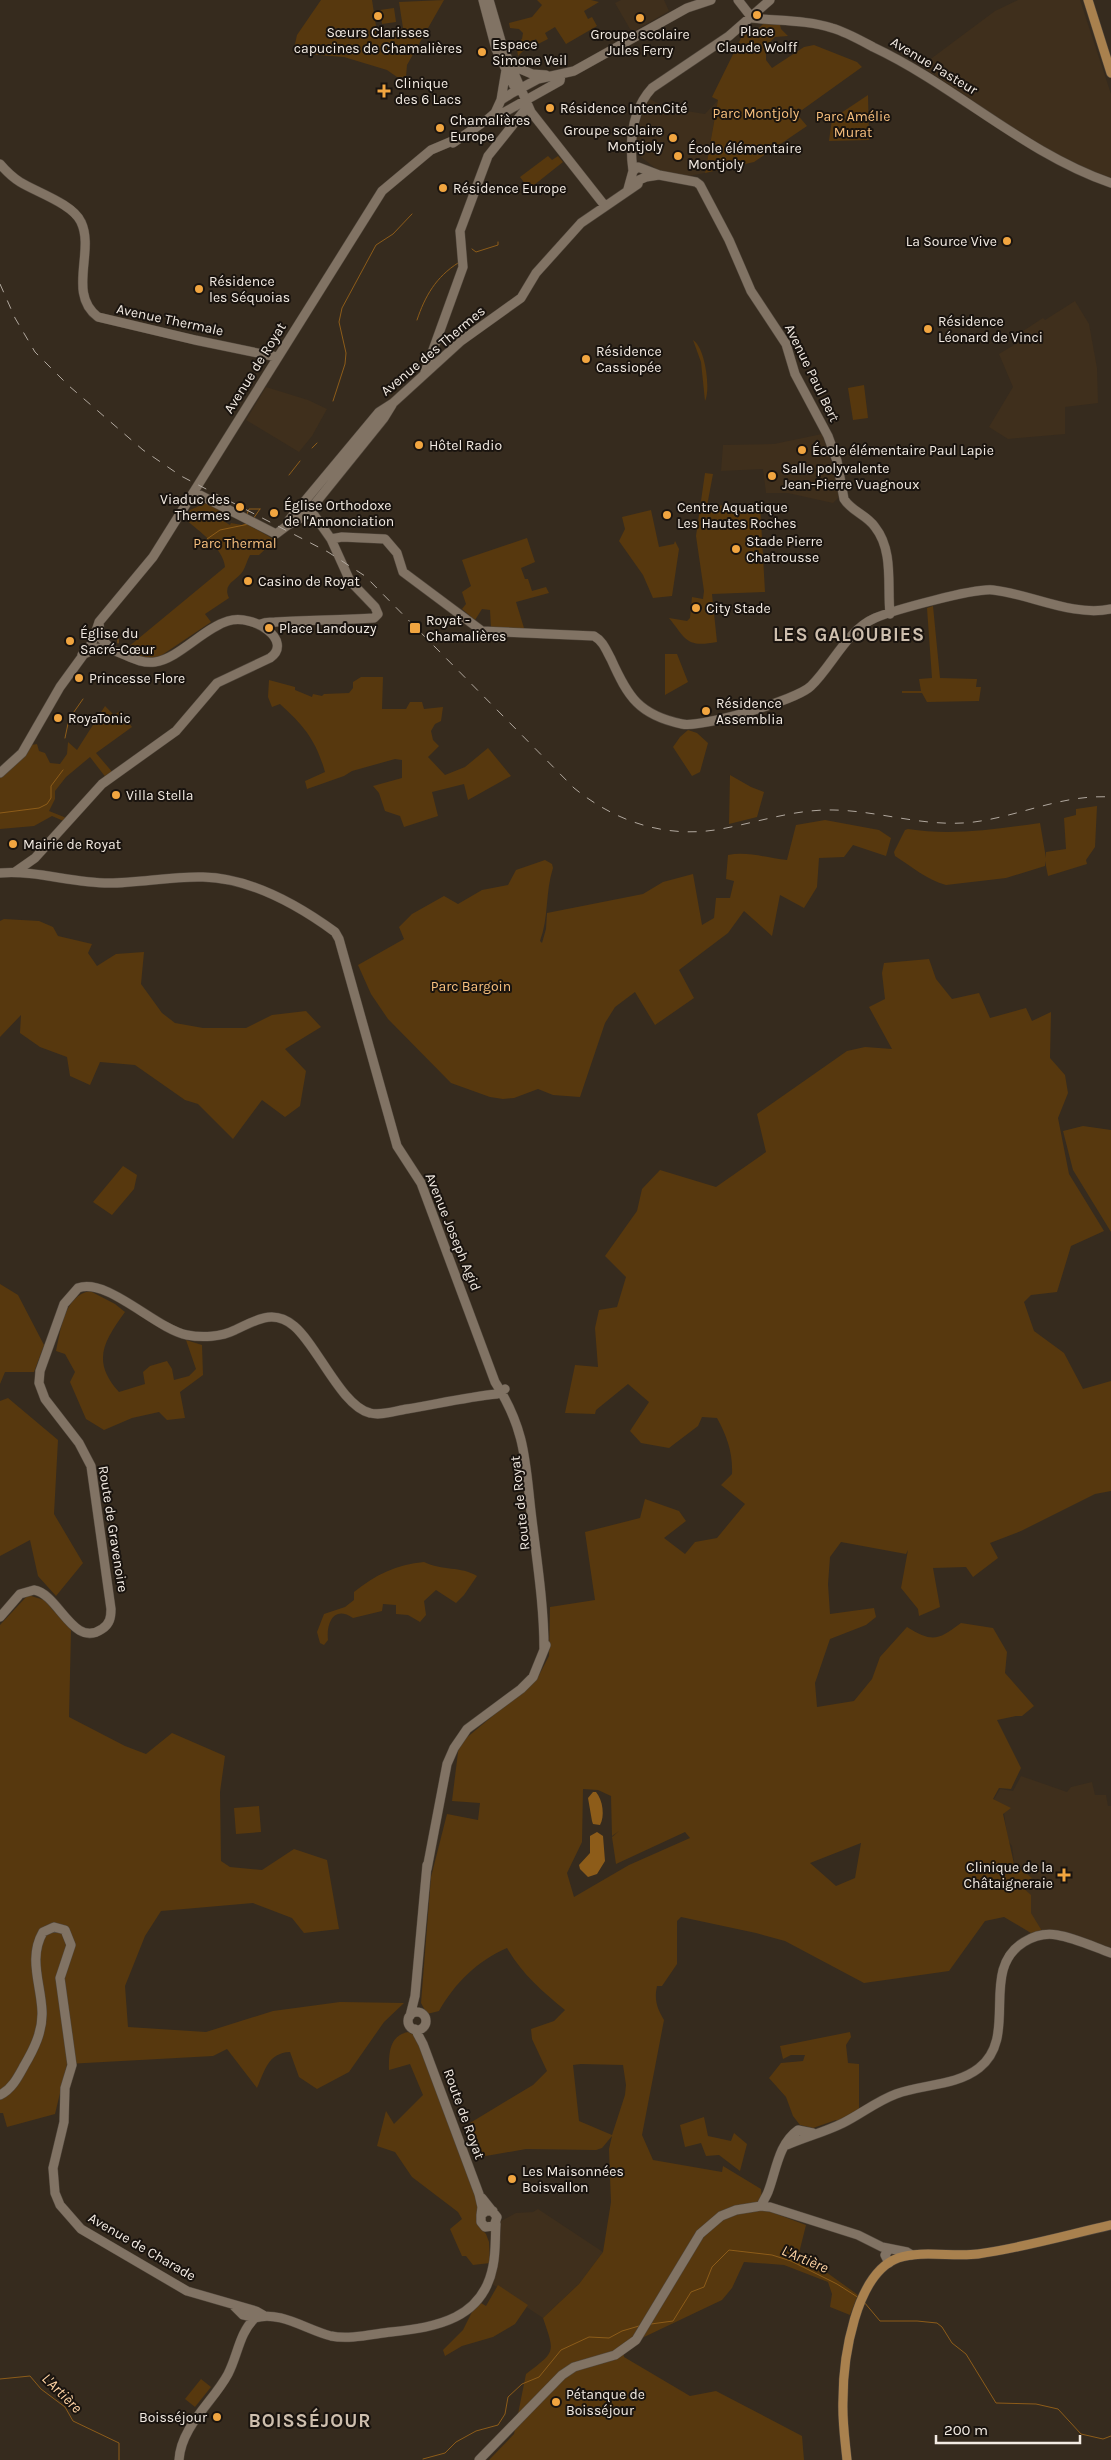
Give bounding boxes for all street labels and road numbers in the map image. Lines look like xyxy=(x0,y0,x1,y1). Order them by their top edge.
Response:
street label: Avenue Pasteur xyxy=(888,33,981,99)
street label: Avenue Thermale xyxy=(115,300,225,340)
street label: Avenue des Thermes xyxy=(377,302,489,400)
street label: Avenue de Royat xyxy=(220,319,290,417)
street label: Avenue Paul Bert xyxy=(781,321,843,425)
street label: Avenue Joseph Agid xyxy=(422,1171,484,1293)
street label: Route de Royat xyxy=(507,1455,533,1551)
street label: Route de Gravenoire xyxy=(95,1465,131,1593)
street label: Route de Royat xyxy=(440,2066,488,2162)
street label: Avenue de Charade xyxy=(85,2209,199,2285)

